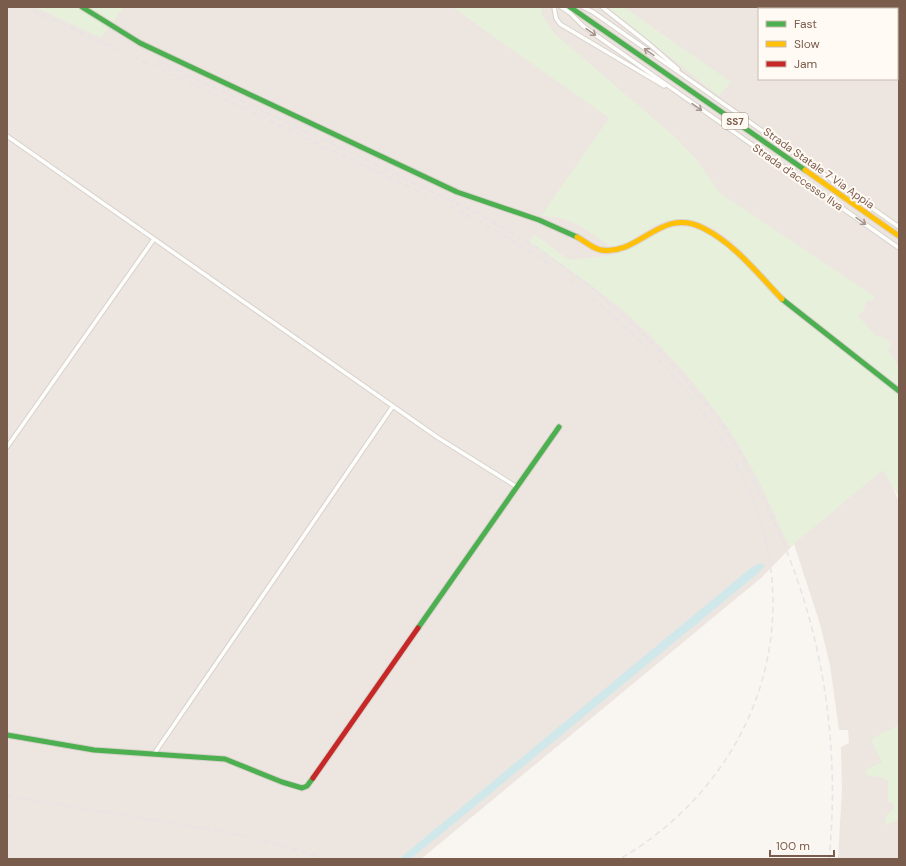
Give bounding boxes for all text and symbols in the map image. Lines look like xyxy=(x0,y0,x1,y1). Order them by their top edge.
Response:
legend xyxy=(758,8,898,80)
text: Fast xyxy=(794,16,817,32)
one-way arrow xyxy=(585,28,596,36)
text: Slow xyxy=(794,36,820,52)
one-way arrow xyxy=(644,48,655,56)
text: Jam xyxy=(794,56,817,72)
one-way arrow xyxy=(692,103,703,111)
road number: SS7 xyxy=(722,113,748,129)
street label: Strada Statale 7 Via Appia xyxy=(761,124,877,212)
street label: Strada d'accesso Ilva xyxy=(750,141,846,213)
one-way arrow xyxy=(856,217,867,225)
scale bar xyxy=(770,832,834,858)
text: 100 m xyxy=(776,838,810,854)

